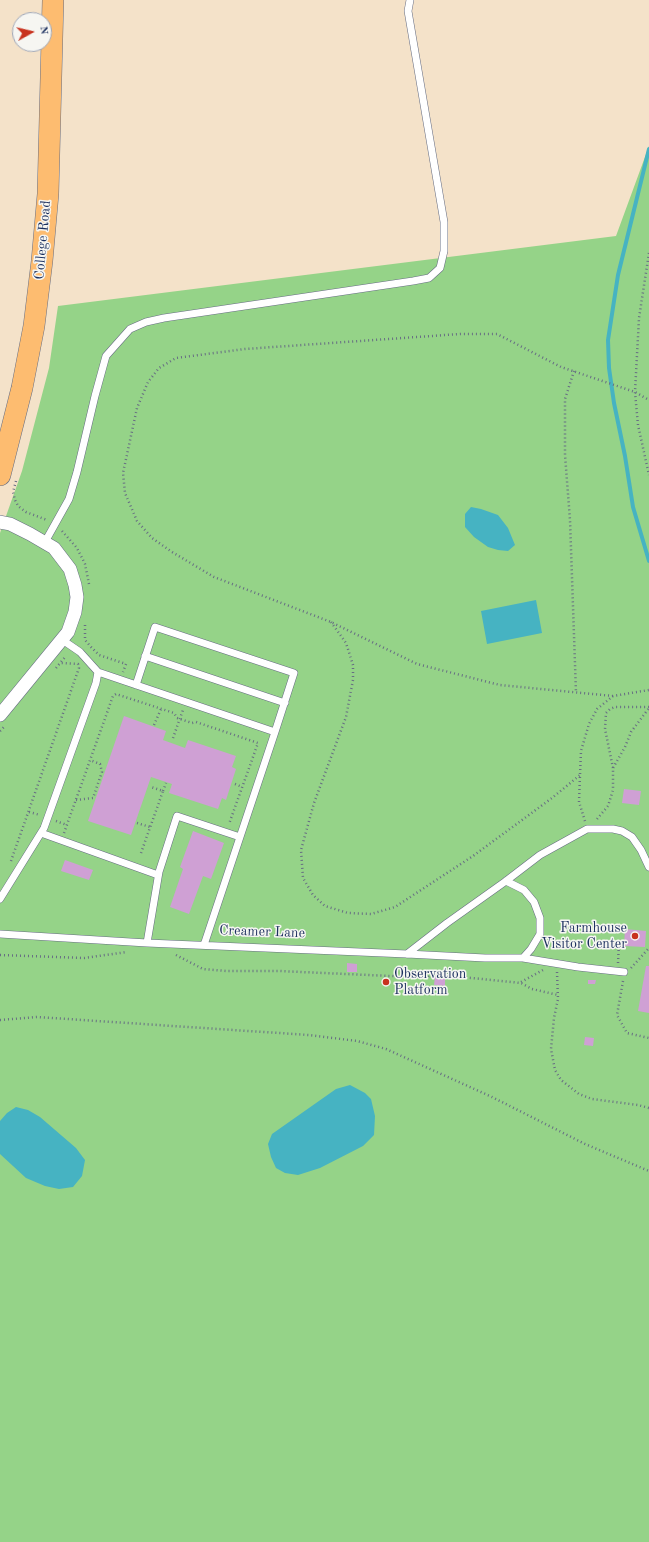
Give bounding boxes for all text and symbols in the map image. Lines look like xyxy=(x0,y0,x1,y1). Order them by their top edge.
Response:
north arrow xyxy=(12,12,52,52)
text: N xyxy=(37,25,49,35)
street label: College Road xyxy=(31,200,55,280)
place label: Farmhouse Visitor Center xyxy=(541,920,627,952)
street label: Creamer Lane xyxy=(219,922,305,942)
marker: Farmhouse Visitor Center xyxy=(630,931,640,941)
place label: Observation Platform xyxy=(394,966,466,998)
marker: Observation Platform xyxy=(381,977,391,987)

